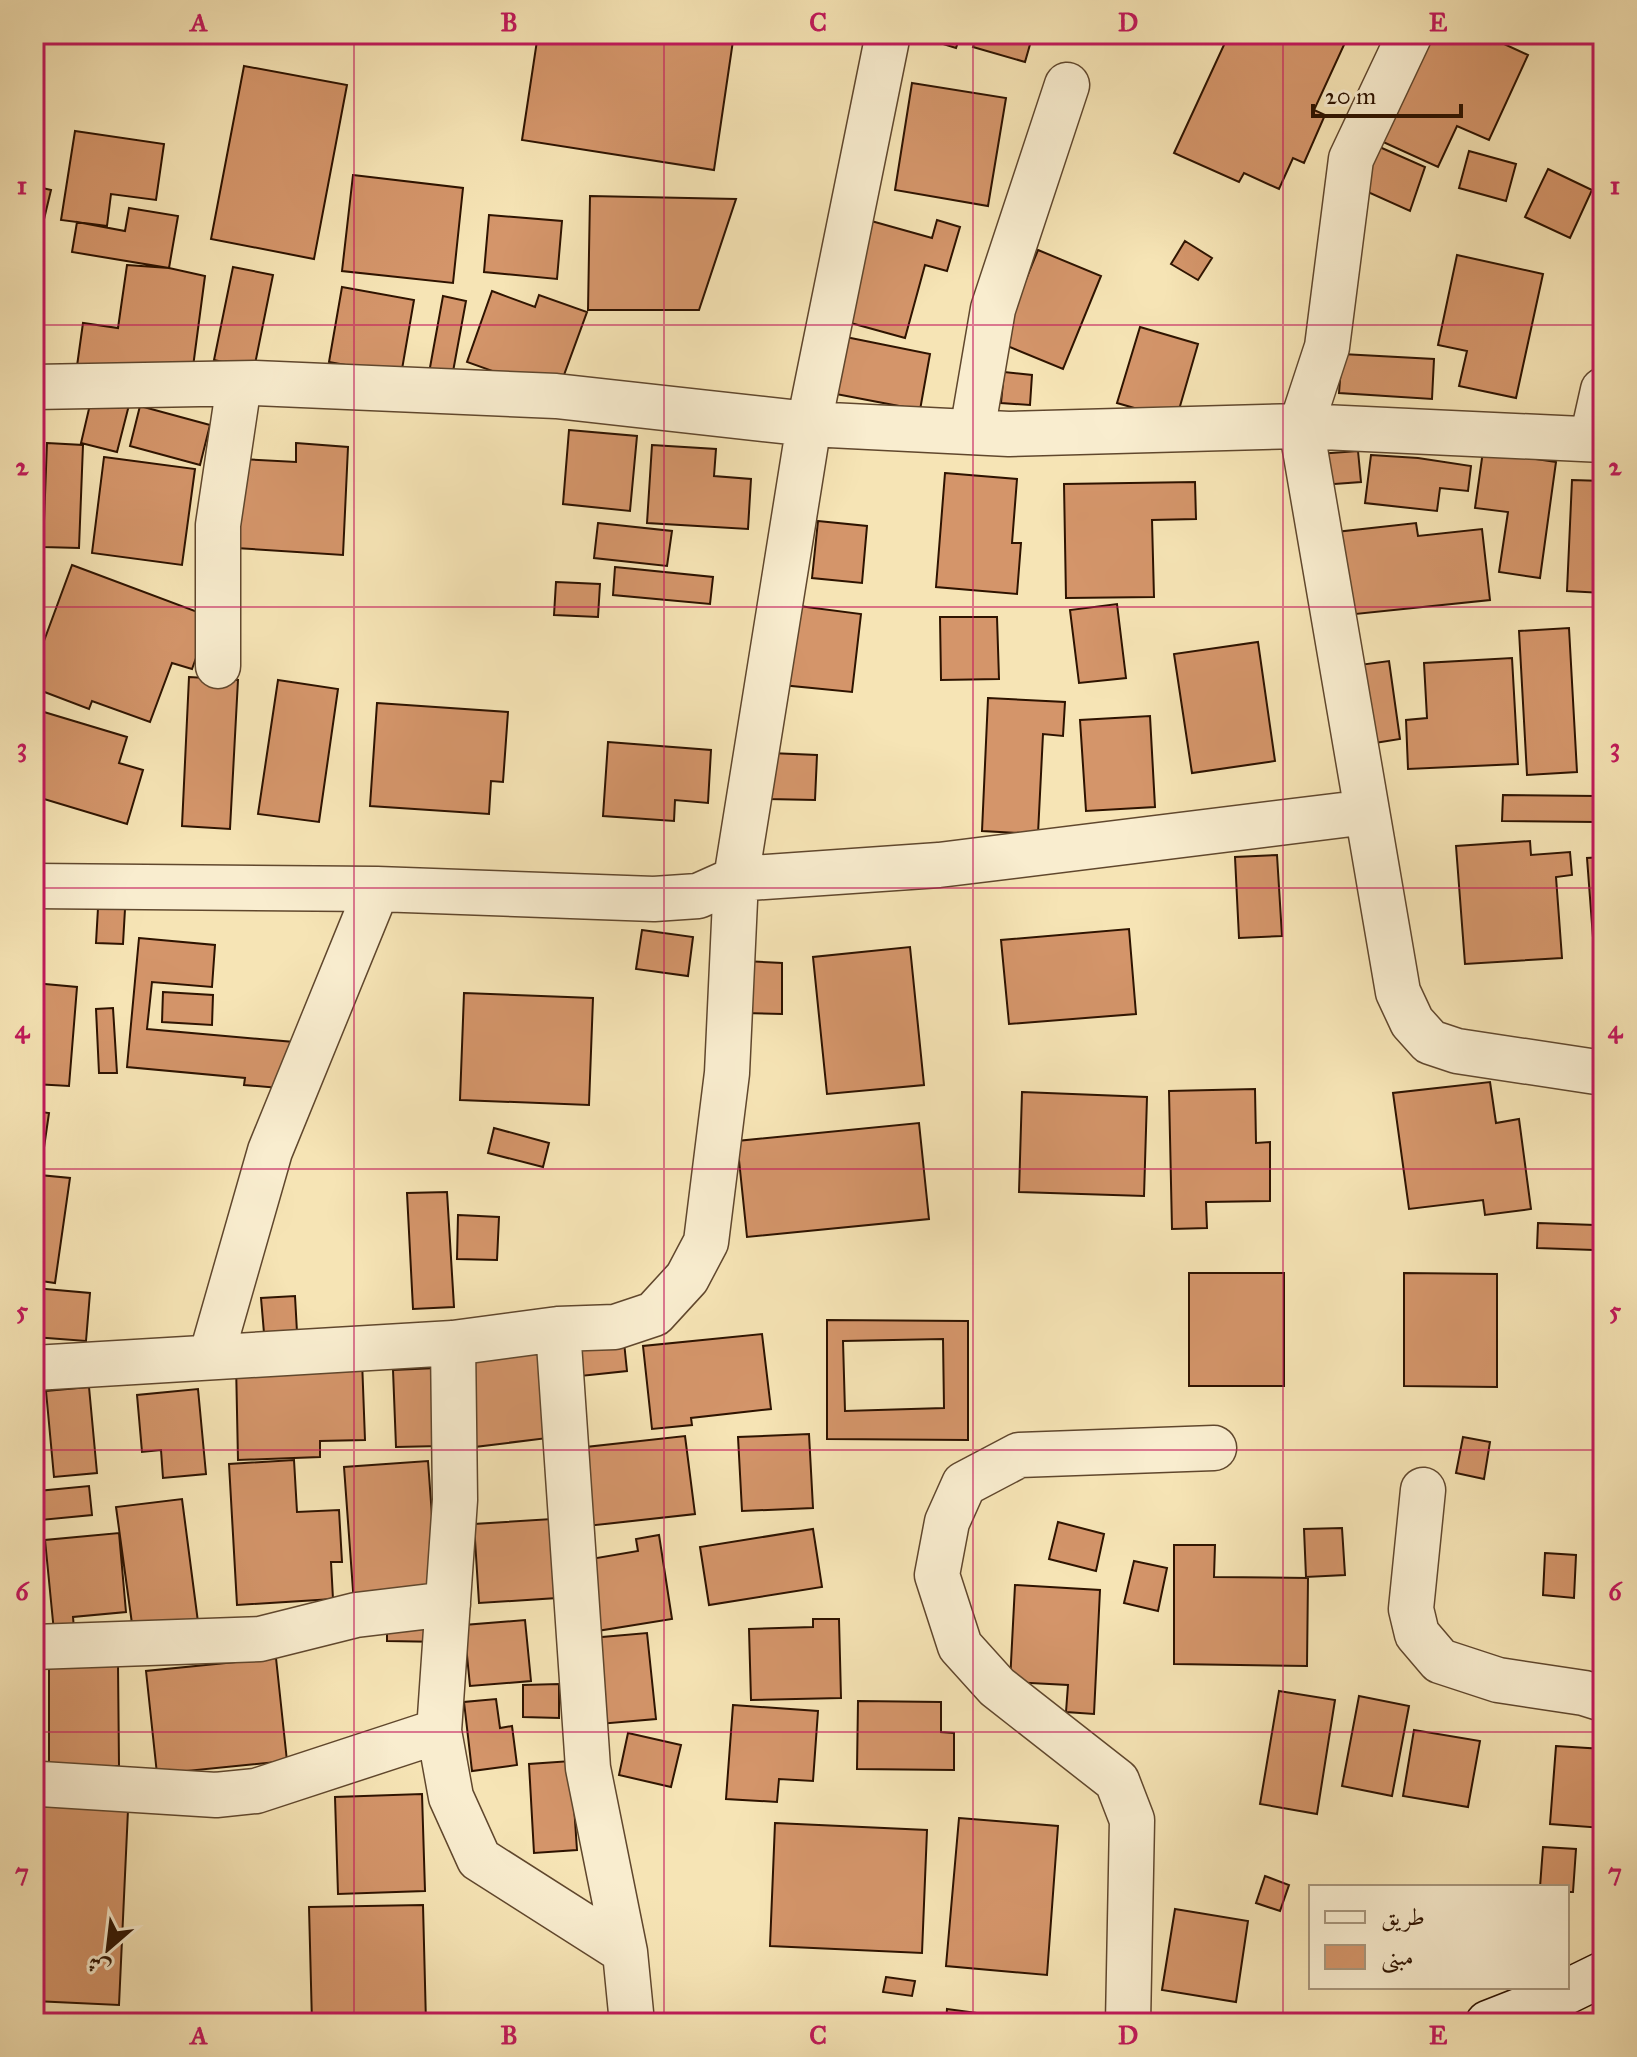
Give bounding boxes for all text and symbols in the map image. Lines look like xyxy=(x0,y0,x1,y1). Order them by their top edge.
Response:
text: A xyxy=(188,6,208,38)
text: B xyxy=(500,6,518,38)
text: C xyxy=(809,6,827,38)
text: D xyxy=(1118,6,1138,38)
text: E xyxy=(1429,6,1448,38)
scale bar xyxy=(1313,68,1461,118)
text: 20 m xyxy=(1325,81,1376,111)
text: 1 xyxy=(17,169,27,201)
text: 1 xyxy=(1610,169,1620,201)
text: 2 xyxy=(16,450,30,482)
text: 2 xyxy=(1609,450,1623,482)
text: 3 xyxy=(17,731,27,763)
text: 3 xyxy=(1610,731,1620,763)
text: 4 xyxy=(15,1013,31,1045)
text: 4 xyxy=(1608,1013,1624,1045)
text: 5 xyxy=(16,1294,29,1326)
text: 5 xyxy=(1609,1294,1622,1326)
text: 6 xyxy=(15,1575,30,1607)
text: 6 xyxy=(1608,1575,1623,1607)
text: 7 xyxy=(15,1856,29,1888)
text: 7 xyxy=(1608,1856,1622,1888)
legend xyxy=(1309,1885,1569,1989)
text: طريق xyxy=(1381,1902,1425,1932)
north arrow xyxy=(68,1909,148,1989)
text: مبنى xyxy=(1381,1942,1414,1974)
text: ش xyxy=(83,1949,115,1983)
text: A xyxy=(188,2019,208,2051)
text: B xyxy=(500,2019,518,2051)
text: C xyxy=(809,2019,827,2051)
text: D xyxy=(1118,2019,1138,2051)
text: E xyxy=(1429,2019,1448,2051)

